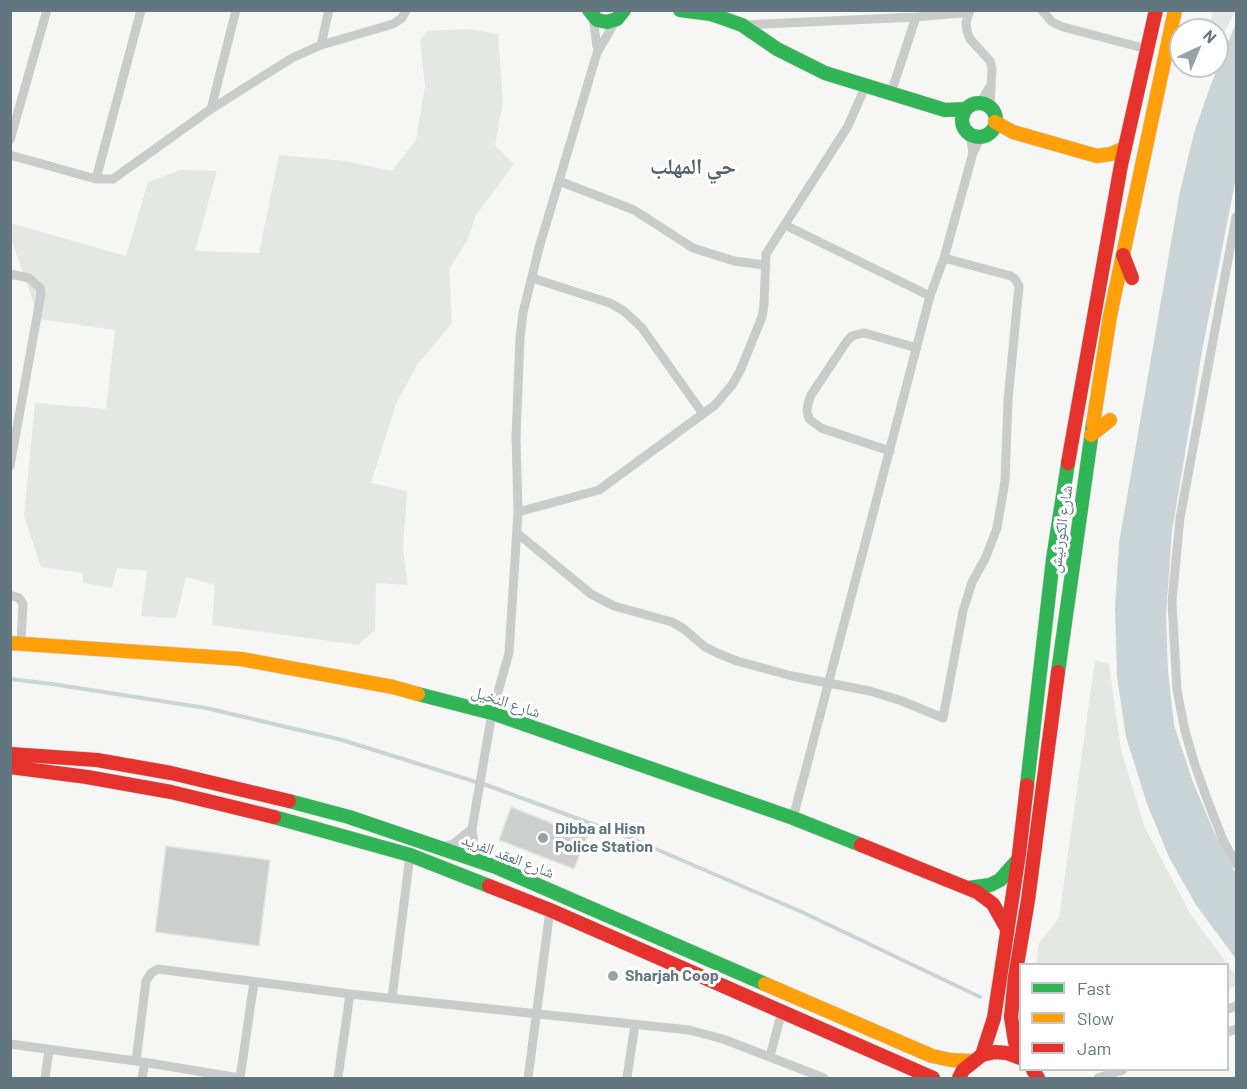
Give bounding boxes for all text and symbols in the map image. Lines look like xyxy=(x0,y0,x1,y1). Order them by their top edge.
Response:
north arrow xyxy=(1169,18,1229,78)
text: N xyxy=(1200,26,1221,47)
district label: حي المهلب xyxy=(650,154,736,180)
street label: شارع الكورنيش xyxy=(1045,484,1077,574)
street label: شارع النخيل xyxy=(469,682,543,722)
place label: Dibba al Hisn Police Station xyxy=(555,819,653,857)
street label: شارع العقد الفريد xyxy=(459,830,557,882)
marker: Dibba al Hisn Police Station xyxy=(536,831,550,845)
legend xyxy=(1019,963,1229,1071)
place label: Sharjah Coop xyxy=(625,966,719,986)
marker: Sharjah Coop xyxy=(606,969,620,983)
text: Fast xyxy=(1077,977,1111,999)
text: Slow xyxy=(1077,1007,1114,1029)
text: Jam xyxy=(1077,1037,1111,1059)

